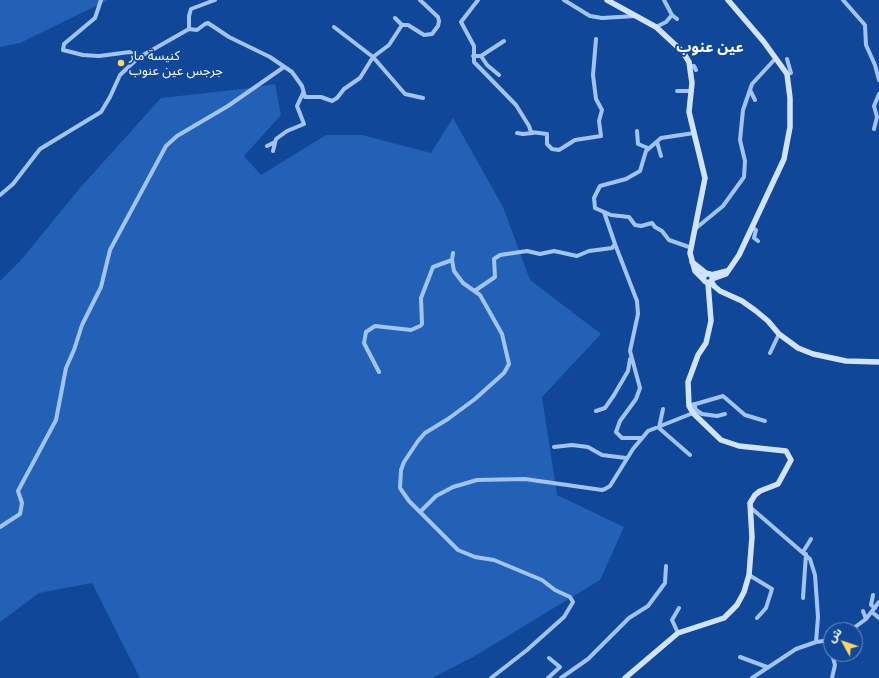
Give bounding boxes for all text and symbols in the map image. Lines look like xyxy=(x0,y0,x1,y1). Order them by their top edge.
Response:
district label: عين عنوب xyxy=(676,38,744,56)
place label: كنيسة مار جرجس عين عنوب xyxy=(129,48,223,79)
marker: كنيسة مار جرجس عين عنوب xyxy=(116,58,126,68)
north arrow xyxy=(823,622,863,662)
text: ش xyxy=(824,625,844,645)

